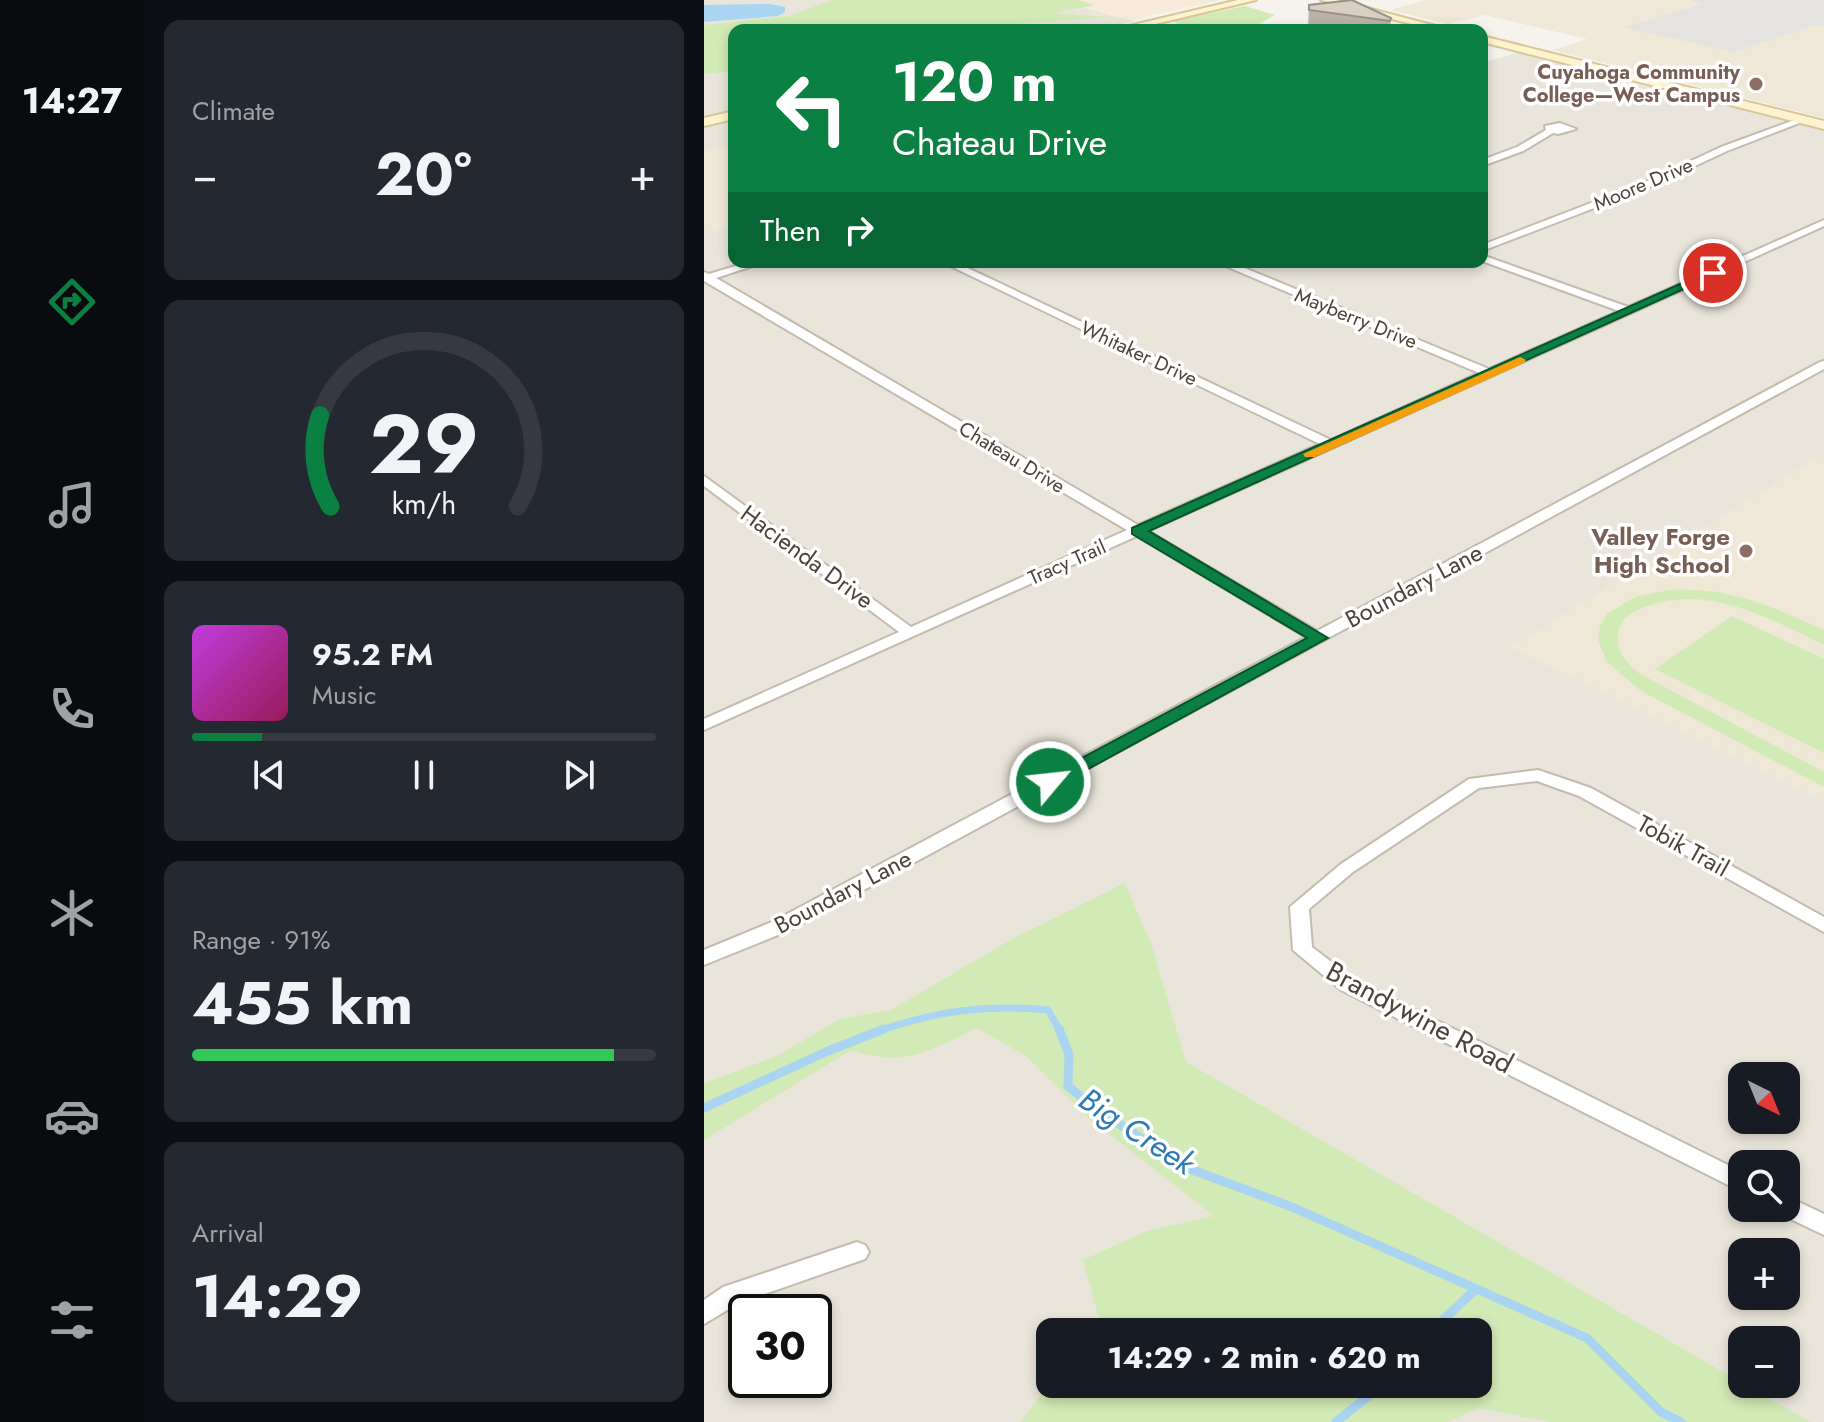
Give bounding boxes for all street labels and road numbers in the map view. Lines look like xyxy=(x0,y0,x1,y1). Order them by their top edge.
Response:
street label: Moore Drive xyxy=(1589,151,1697,218)
street label: Mayberry Drive xyxy=(1290,281,1421,356)
street label: Whitaker Drive xyxy=(1076,314,1202,393)
street label: Chateau Drive xyxy=(953,414,1070,501)
street label: Hacienda Drive xyxy=(733,496,881,617)
street label: Tracy Trail xyxy=(1024,532,1111,592)
street label: Boundary Lane xyxy=(1339,535,1489,636)
street label: Tobik Trail xyxy=(1631,806,1736,885)
street label: Boundary Lane xyxy=(768,841,918,942)
street label: Brandywine Road xyxy=(1319,951,1521,1084)

